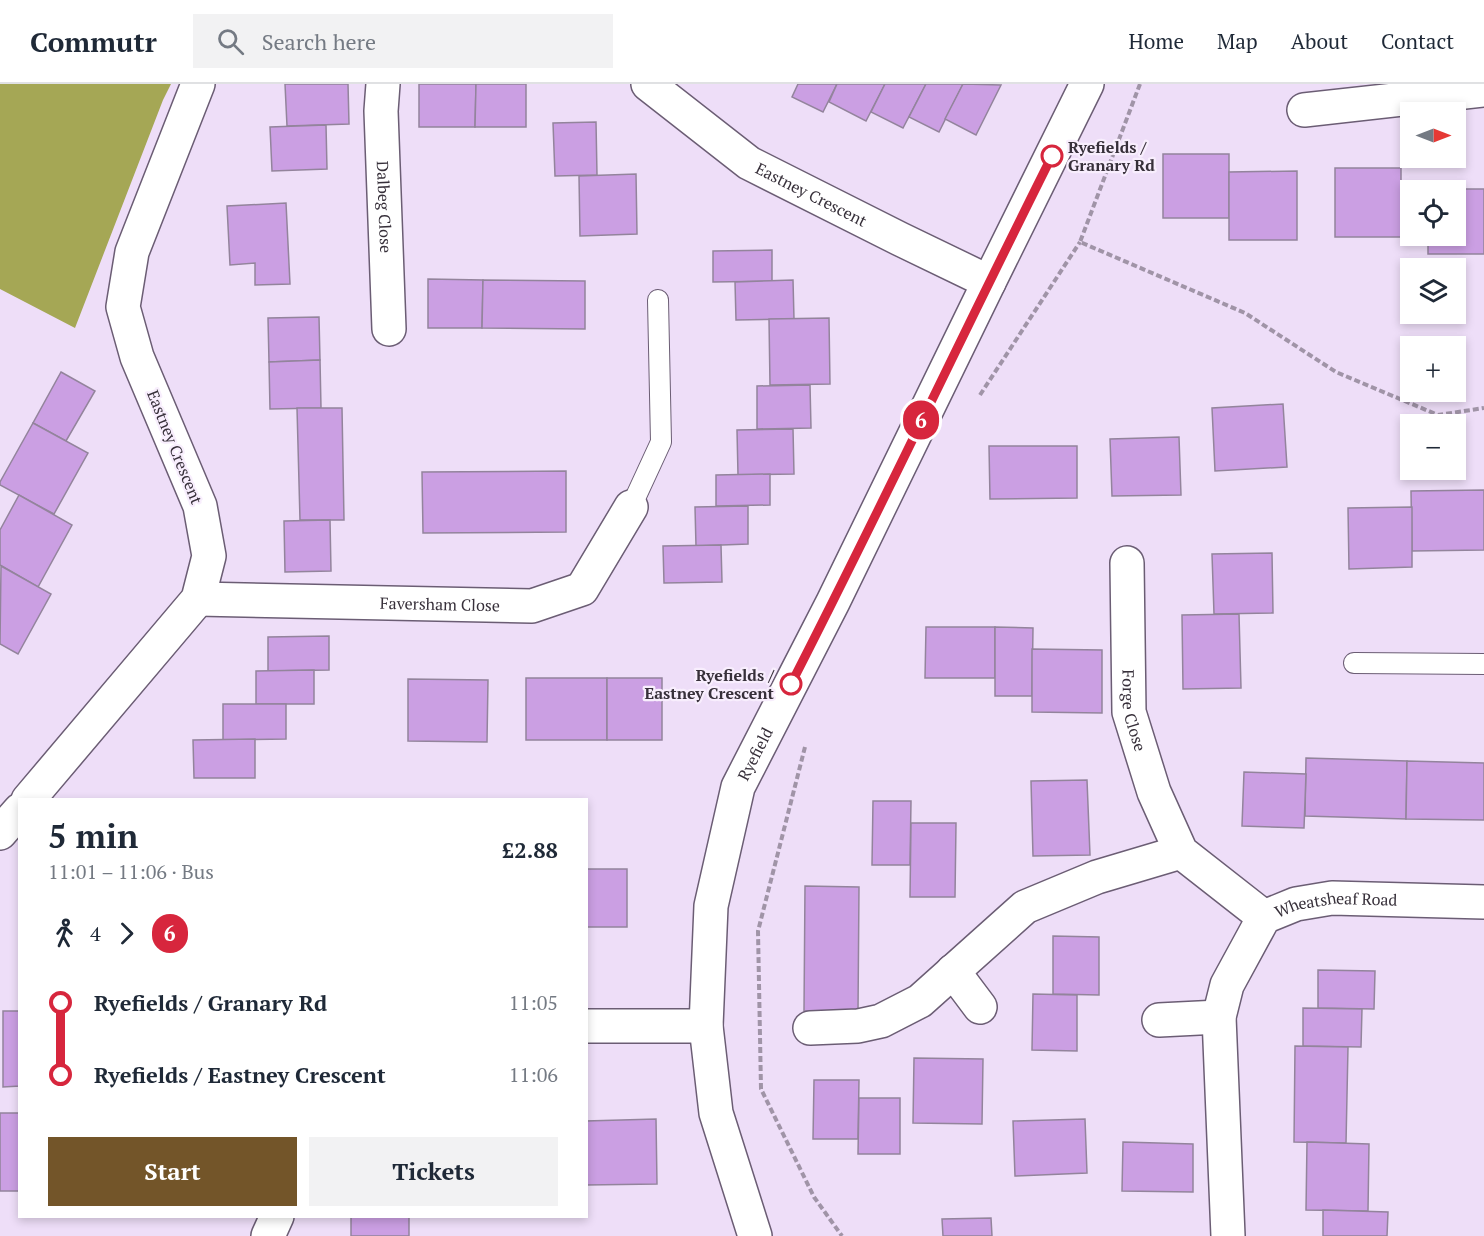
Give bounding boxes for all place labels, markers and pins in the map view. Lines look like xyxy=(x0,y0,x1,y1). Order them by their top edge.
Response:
place label: Ryefields / Granary Rd xyxy=(1068,136,1155,176)
marker: Ryefields / Granary Rd xyxy=(1041,145,1063,167)
place label: Ryefields / Eastney Crescent xyxy=(644,664,775,704)
marker: Ryefields / Eastney Crescent xyxy=(780,673,802,695)

